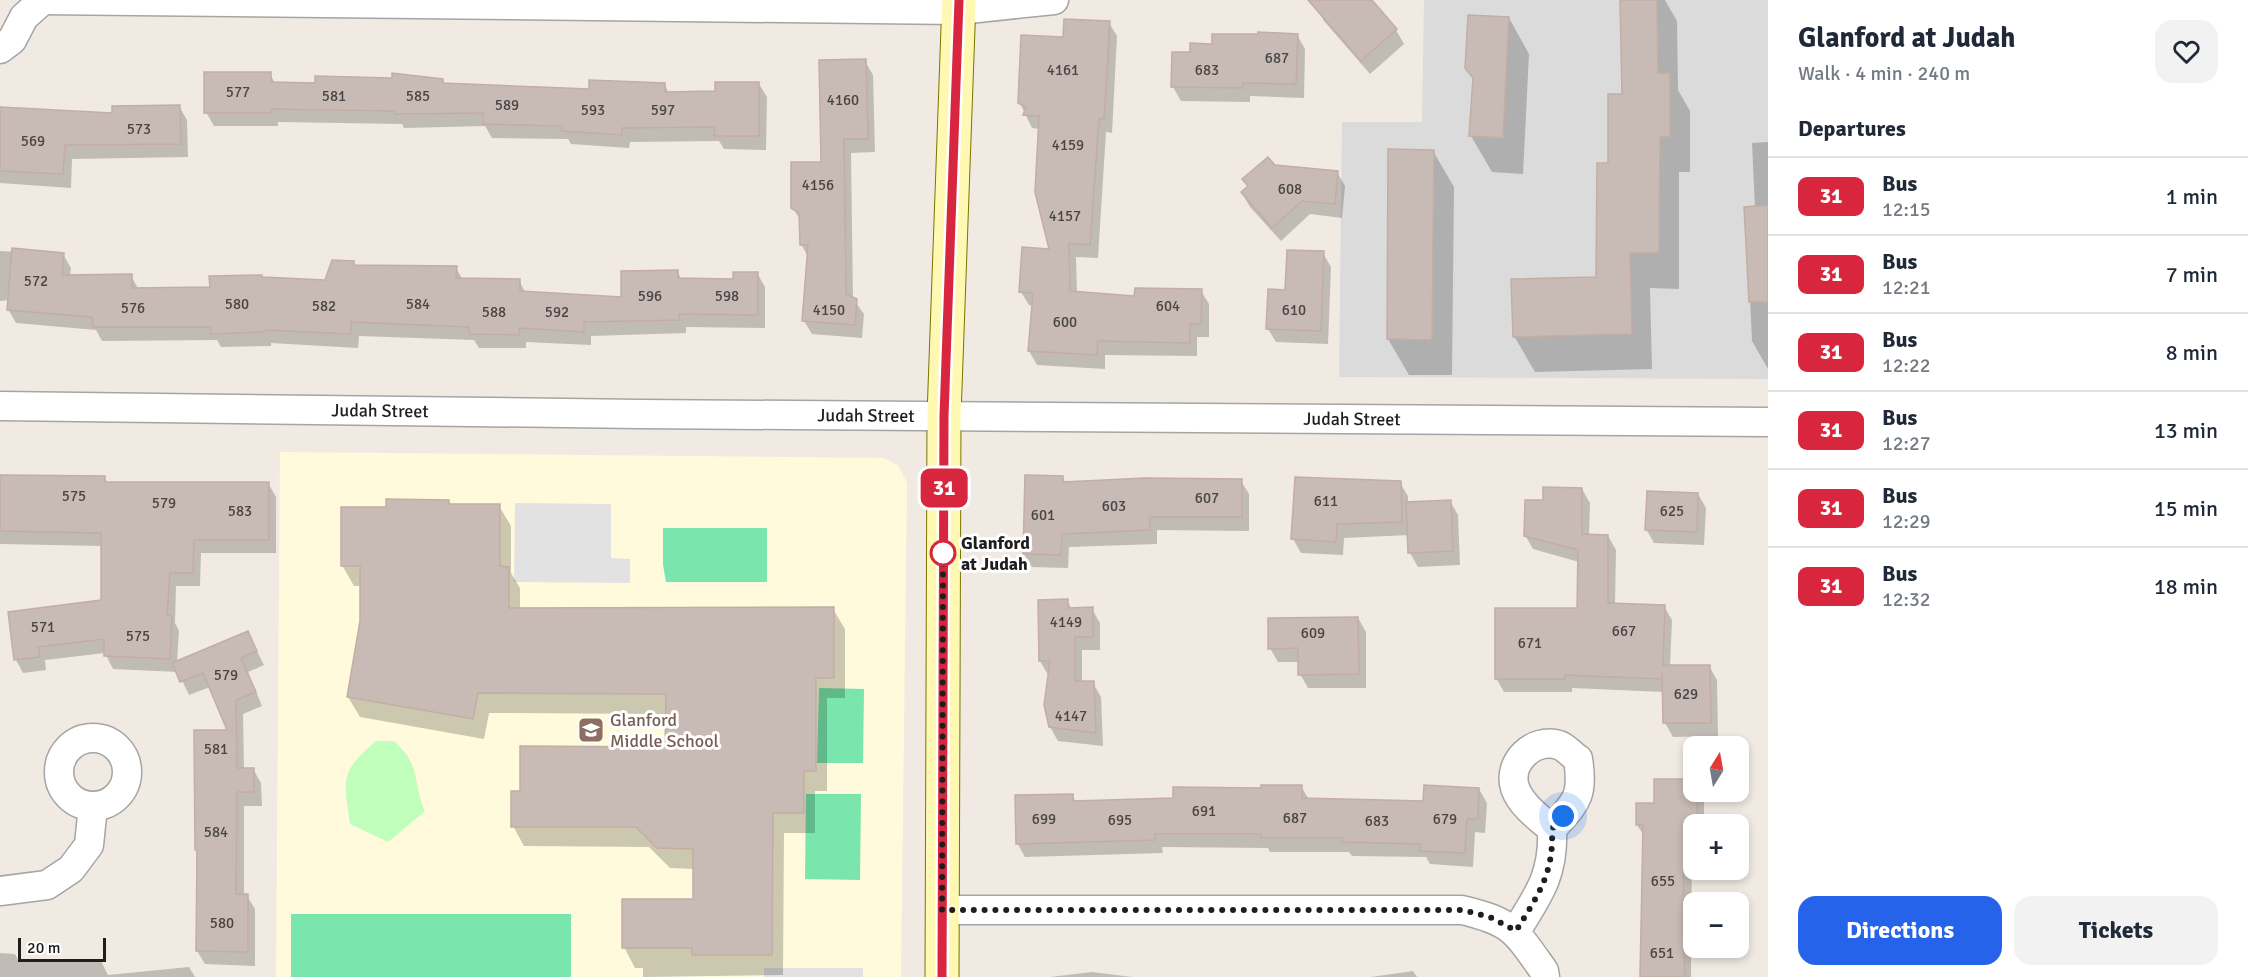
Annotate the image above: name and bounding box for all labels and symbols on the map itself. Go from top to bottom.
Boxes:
house number: 687 [1265,49,1289,67]
house number: 4161 [1047,61,1079,79]
house number: 683 [1195,61,1219,79]
house number: 577 [226,83,250,101]
house number: 581 [322,87,346,105]
house number: 585 [406,87,430,105]
house number: 4160 [827,91,859,109]
house number: 589 [495,96,519,114]
house number: 593 [581,101,605,119]
house number: 597 [651,101,675,119]
house number: 573 [127,120,151,138]
house number: 569 [21,132,45,150]
house number: 4159 [1052,136,1084,154]
house number: 4156 [802,176,834,194]
house number: 608 [1278,180,1302,198]
house number: 4157 [1049,207,1081,225]
house number: 572 [24,272,48,290]
house number: 596 [638,287,662,305]
house number: 598 [715,287,739,305]
house number: 580 [225,295,249,313]
house number: 584 [406,295,430,313]
house number: 582 [312,297,336,315]
house number: 604 [1156,297,1180,315]
house number: 576 [121,299,145,317]
house number: 4150 [813,301,845,319]
house number: 610 [1282,301,1306,319]
house number: 588 [482,303,506,321]
house number: 592 [545,303,569,321]
house number: 600 [1053,313,1077,331]
street label: Judah Street [331,399,429,422]
street label: Judah Street [817,404,915,427]
street label: Judah Street [1303,408,1401,430]
line badge: 31 [917,468,971,508]
house number: 575 [62,487,86,505]
house number: 607 [1195,489,1219,507]
house number: 611 [1314,492,1338,510]
house number: 579 [152,494,176,512]
house number: 603 [1102,497,1126,515]
house number: 583 [228,502,252,520]
house number: 625 [1660,502,1684,520]
house number: 601 [1031,506,1055,524]
place label: Glanford at Judah [961,532,1030,575]
marker: Glanford at Judah [930,540,956,566]
house number: 4149 [1050,613,1082,631]
house number: 571 [31,618,55,636]
house number: 667 [1612,622,1636,640]
house number: 609 [1301,624,1325,642]
house number: 575 [126,627,150,645]
house number: 671 [1518,634,1542,652]
house number: 579 [214,666,238,684]
house number: 629 [1674,685,1698,703]
house number: 4147 [1055,707,1087,725]
place label: Glanford Middle School [610,709,719,752]
school or university icon: Glanford Middle School [576,715,606,745]
north arrow [1683,736,1749,802]
house number: 581 [204,740,228,758]
your location [1548,801,1578,831]
house number: 691 [1192,802,1216,820]
house number: 687 [1283,809,1307,827]
house number: 699 [1032,810,1056,828]
house number: 679 [1433,810,1457,828]
house number: 695 [1108,811,1132,829]
house number: 683 [1365,812,1389,830]
house number: 584 [204,823,228,841]
house number: 655 [1651,872,1675,890]
house number: 580 [210,914,234,932]
scale bar [18,935,106,962]
house number: 651 [1650,944,1674,962]

